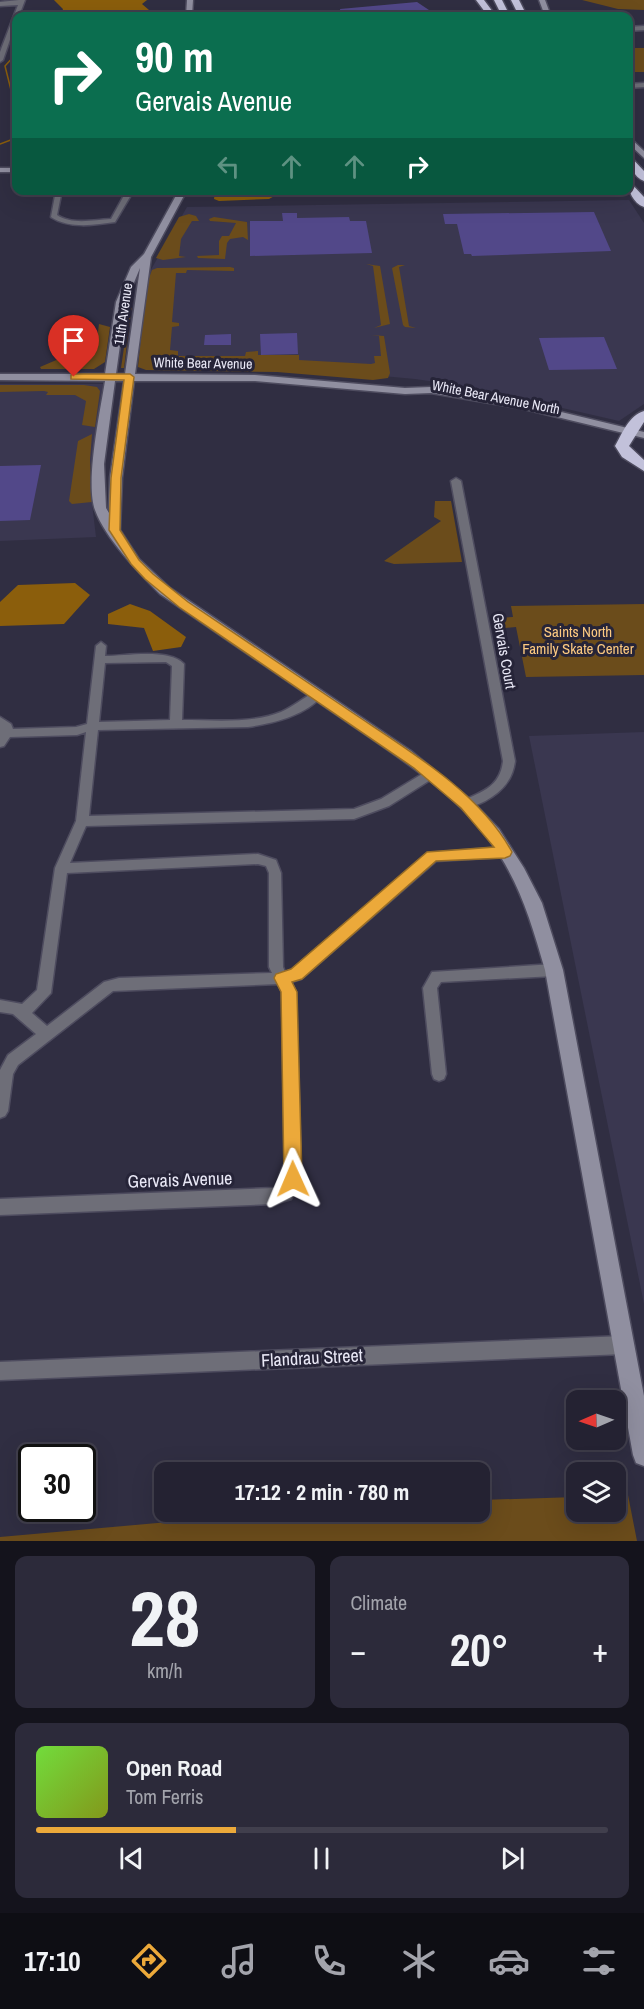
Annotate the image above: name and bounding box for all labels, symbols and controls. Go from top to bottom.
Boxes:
text: 90 m [135,29,214,85]
icon: right [36,36,114,114]
text: Gervais Avenue [135,83,292,119]
icon: left [212,150,245,183]
icon: ahead [275,150,308,183]
icon: ahead [338,150,371,183]
icon: right [401,150,434,183]
street label: 11th Avenue [110,282,136,346]
pin [48,315,99,377]
icon: arrive [57,324,90,357]
street label: White Bear Avenue [153,353,253,373]
street label: White Bear Avenue North [430,376,562,418]
street label: Gervais Court [488,611,522,691]
park label: Saints North Family Skate Center [522,621,634,659]
position arrow [261,1147,325,1211]
street label: Gervais Avenue [127,1165,233,1194]
street label: Flandrau Street [261,1342,363,1373]
north arrow [566,1390,626,1450]
map controls [566,1390,626,1522]
speed limit sign: 30 [18,1444,96,1522]
button: layers [566,1462,626,1522]
text: 17:12 · 2 min · 780 m [235,1477,409,1507]
text: 28 [129,1565,200,1670]
text: Climate [351,1589,407,1616]
text: 20° [450,1619,509,1680]
text: − [351,1628,366,1672]
text: + [592,1628,608,1672]
text: km/h [147,1657,183,1684]
text: Open Road [126,1753,222,1783]
text: Tom Ferris [126,1783,204,1810]
icon: previous [115,1842,148,1875]
icon: pause [305,1842,338,1875]
icon: next [496,1842,529,1875]
icon: directions [128,1940,170,1982]
icon: music [218,1940,260,1982]
icon: phone [308,1940,350,1982]
icon: climate [398,1940,440,1982]
icon: car [488,1940,530,1982]
icon: filters [578,1940,620,1982]
text: 17:10 [24,1943,81,1979]

